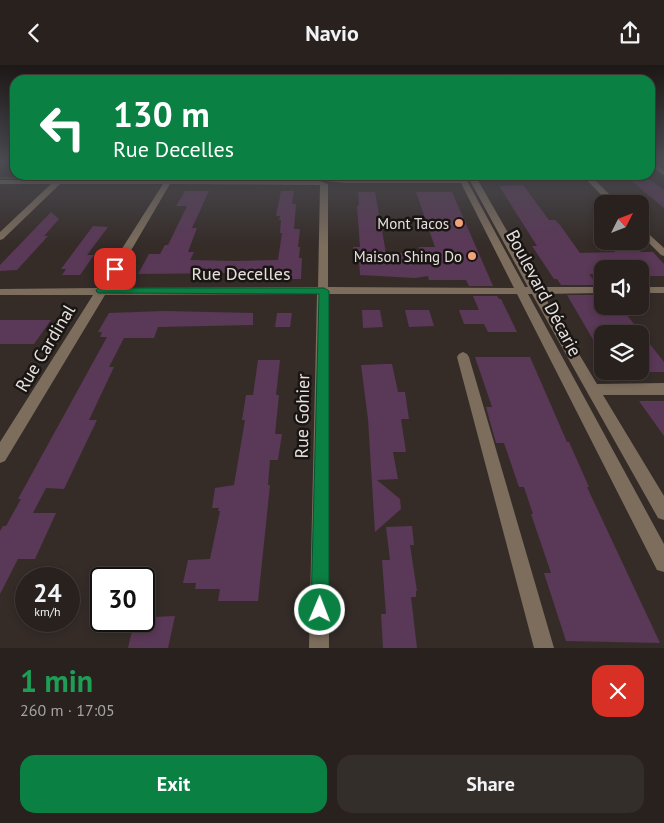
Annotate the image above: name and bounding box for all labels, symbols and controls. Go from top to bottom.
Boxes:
icon: back [20,19,48,47]
text: Navio [305,19,359,47]
icon: share [616,19,644,47]
text: 130 m [113,91,210,137]
icon: left [30,95,95,160]
text: Rue Decelles [113,135,234,163]
north arrow [594,195,649,250]
map controls [594,195,649,380]
place label: Mont Tacos [377,214,449,233]
marker: Mont Tacos [453,217,465,229]
street label: Boulevard Décarie [501,226,587,360]
place label: Maison Shing Do [354,247,462,266]
pin [94,248,136,290]
marker: Maison Shing Do [466,250,478,262]
icon: arrive [101,255,129,283]
button: sound [594,260,649,315]
street label: Rue Decelles [192,262,290,285]
street label: Rue Cardinal [10,300,80,396]
button: layers [594,325,649,380]
street label: Rue Gohier [290,373,314,459]
speed limit sign: 30 [90,567,155,632]
text: 24 [33,577,62,609]
position arrow [293,583,345,635]
text: km/h [34,604,61,619]
text: 1 min [20,661,93,700]
button: close [592,665,644,717]
text: 260 m · 17:05 [20,700,115,720]
button: Exit [20,755,327,813]
button: Share [337,755,644,813]

